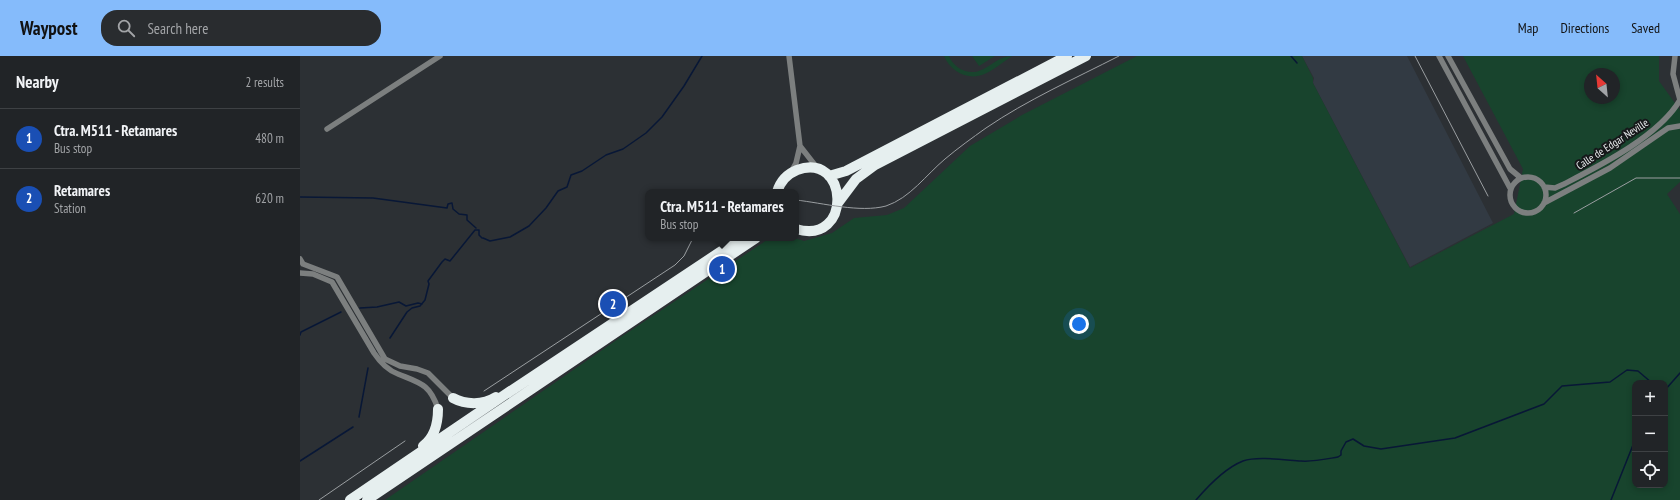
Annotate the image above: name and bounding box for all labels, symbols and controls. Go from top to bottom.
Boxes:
search box [101,10,381,46]
text: Waypost [20,16,77,40]
icon: search [115,17,137,39]
text: Search here [147,19,208,38]
text: Map [1518,19,1538,37]
text: Directions [1560,19,1609,37]
text: Saved [1631,19,1660,37]
north arrow [1584,68,1620,104]
text: Nearby [16,71,59,93]
text: 2 results [245,74,284,91]
street label: Calle de Edgar Neville [1573,115,1651,173]
text: Ctra. M511 - Retamares [54,121,177,140]
text: 1 [26,130,32,147]
text: 480 m [255,130,284,147]
text: Bus stop [54,140,92,157]
text: Retamares [54,181,110,200]
popup [645,189,799,241]
text: 2 [26,190,32,207]
text: 620 m [255,190,284,207]
text: Ctra. M511 - Retamares [660,197,784,216]
text: Station [54,200,86,217]
text: Bus stop [660,216,698,233]
pin: 1 [709,254,735,284]
pin: 2 [600,289,626,319]
your location [1069,314,1089,334]
map controls [1632,380,1668,488]
button: + [1632,380,1668,416]
button: − [1632,416,1668,452]
button: locate [1632,452,1668,488]

